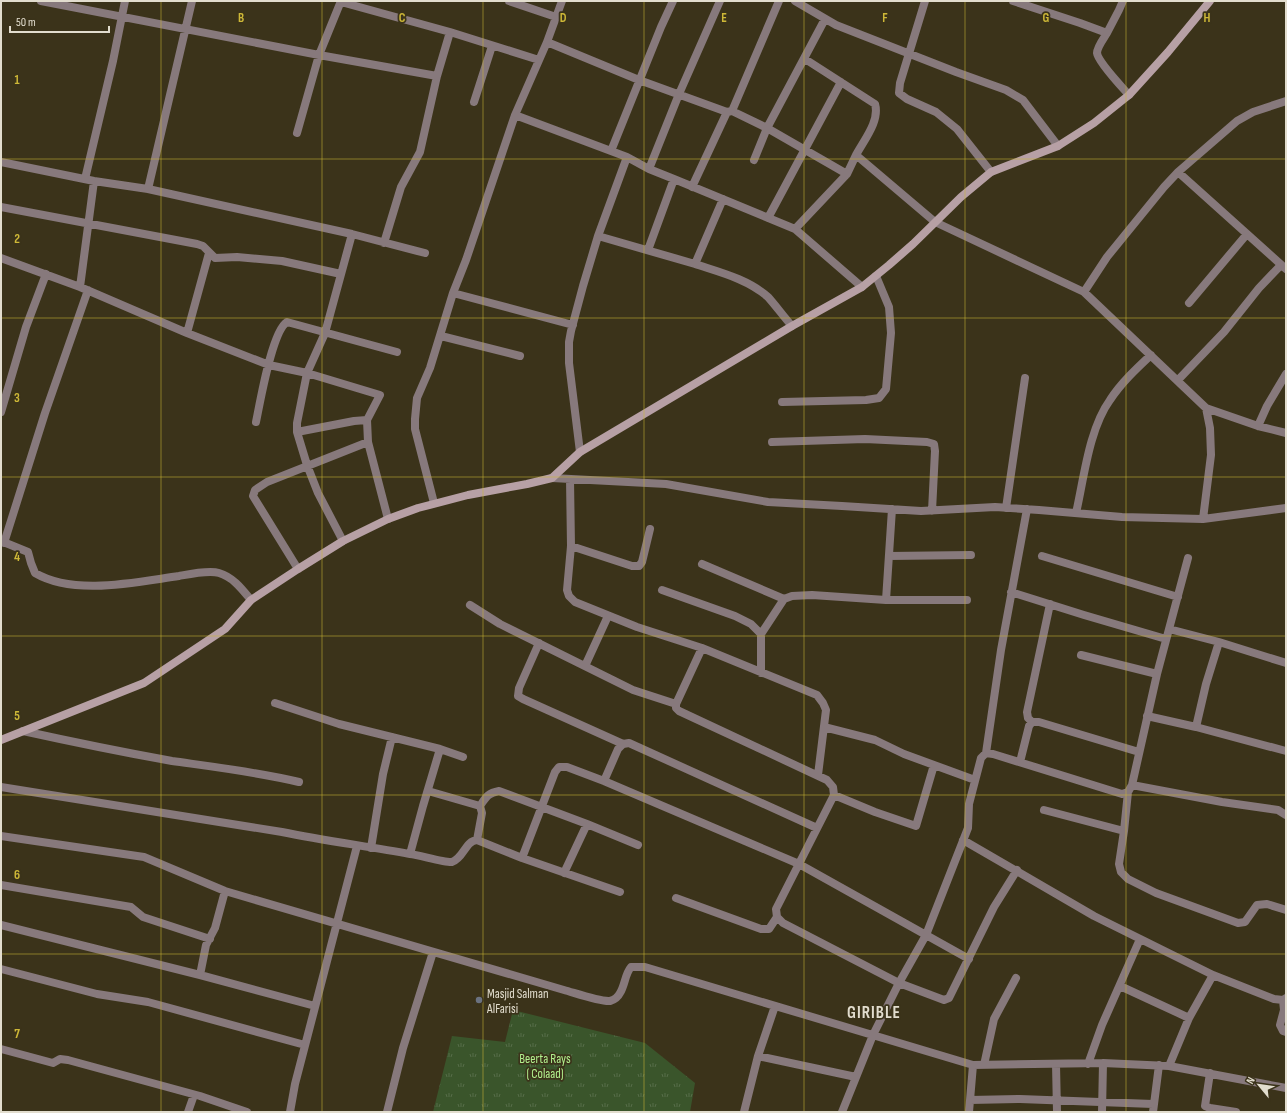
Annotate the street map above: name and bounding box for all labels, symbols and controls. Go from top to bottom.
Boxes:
scale bar [10,8,109,34]
text: B [238,10,244,26]
text: C [399,10,406,26]
text: D [560,10,567,26]
text: E [721,10,727,26]
text: F [882,10,888,26]
text: G [1043,10,1050,26]
text: H [1204,10,1211,26]
text: 50 m [16,15,36,30]
text: 1 [14,72,20,88]
text: 2 [14,231,20,247]
text: 3 [14,390,20,406]
text: 4 [14,549,20,565]
text: 5 [14,708,20,724]
text: 6 [14,867,20,883]
place label: Masjid Salman AlFarisi [486,986,549,1017]
marker: Masjid Salman AlFarisi [474,995,484,1005]
district label: GIRIBLE [847,1003,901,1023]
text: 7 [14,1026,20,1042]
park label: Beerta Rays ( Colaad) [519,1051,571,1082]
north arrow [1239,1065,1279,1105]
text: N [1244,1075,1258,1086]

